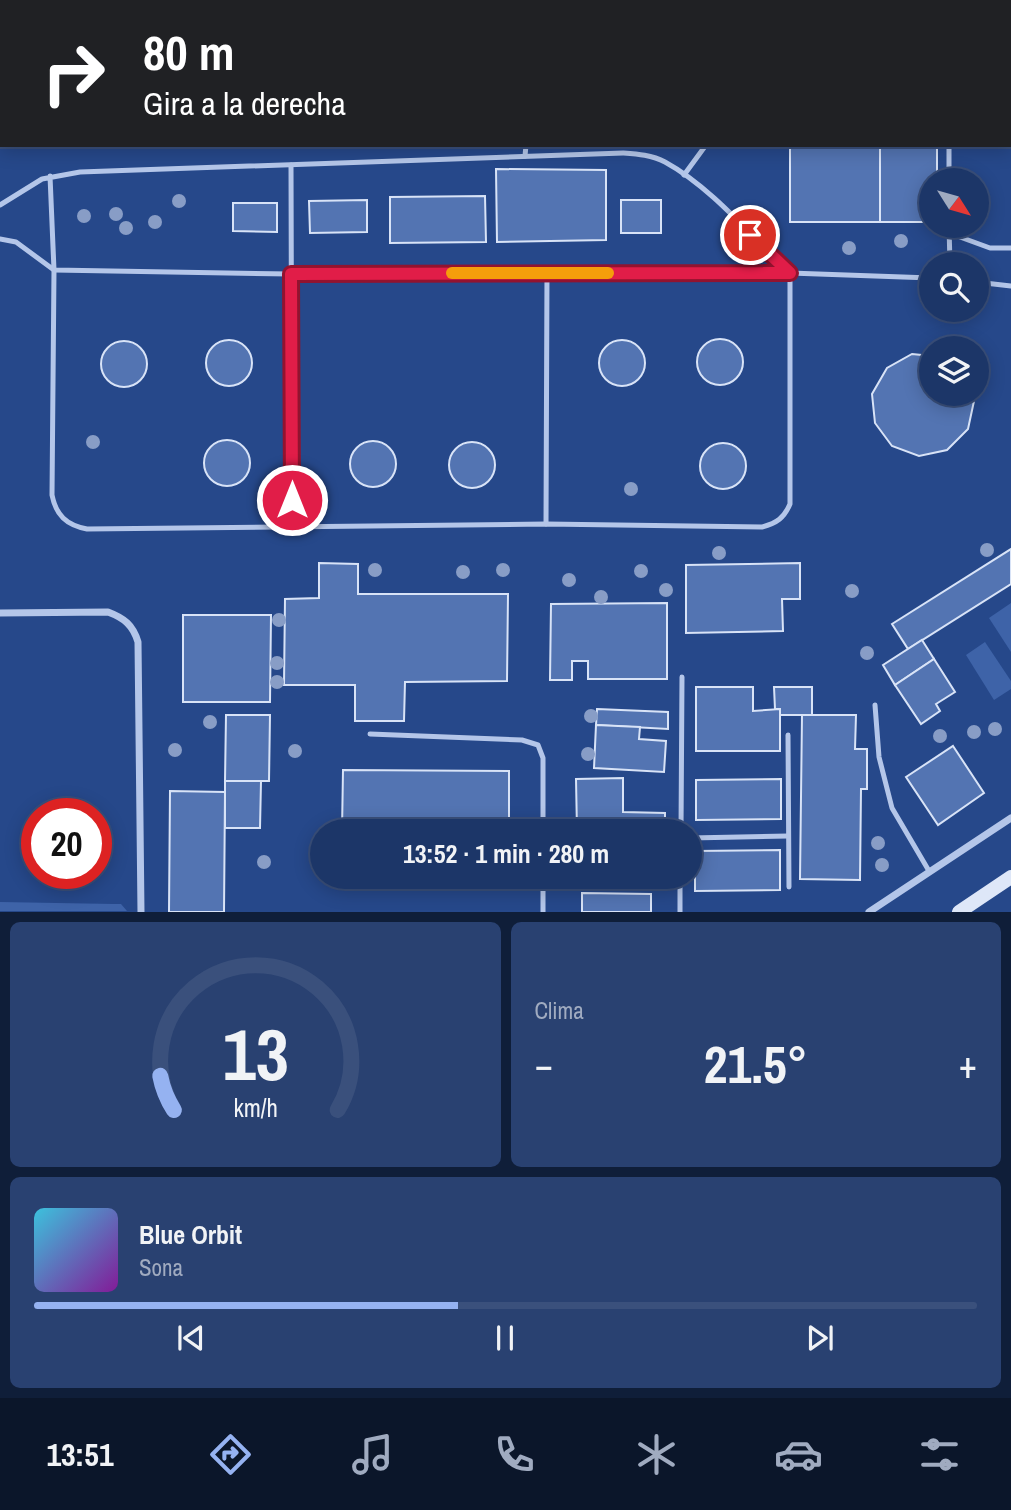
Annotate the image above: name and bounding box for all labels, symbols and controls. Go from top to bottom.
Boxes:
text: 80 m [143,19,235,85]
icon: right [28,28,119,119]
text: Gira a la derecha [143,82,346,125]
north arrow [919,168,989,238]
map controls [919,168,989,406]
pin [720,205,780,265]
icon: arrive [731,216,769,254]
button: search [919,252,989,322]
button: layers [919,336,989,406]
position arrow [255,463,329,537]
speed limit sign: 20 [21,798,112,889]
text: 13:52 · 1 min · 280 m [403,836,609,871]
text: Clima [535,995,584,1026]
text: 13 [222,1006,288,1104]
text: 21.5° [704,1029,808,1099]
text: − [535,1039,553,1090]
text: + [959,1039,977,1090]
text: km/h [233,1091,277,1125]
text: Blue Orbit [139,1217,242,1252]
text: Sona [139,1252,183,1283]
icon: previous [172,1319,210,1357]
icon: pause [486,1319,524,1357]
icon: next [801,1319,839,1357]
icon: directions [206,1430,255,1479]
icon: music [348,1430,397,1479]
icon: phone [490,1430,539,1479]
icon: climate [632,1430,681,1479]
icon: car [774,1430,823,1479]
icon: filters [915,1430,964,1479]
text: 13:51 [46,1433,114,1476]

